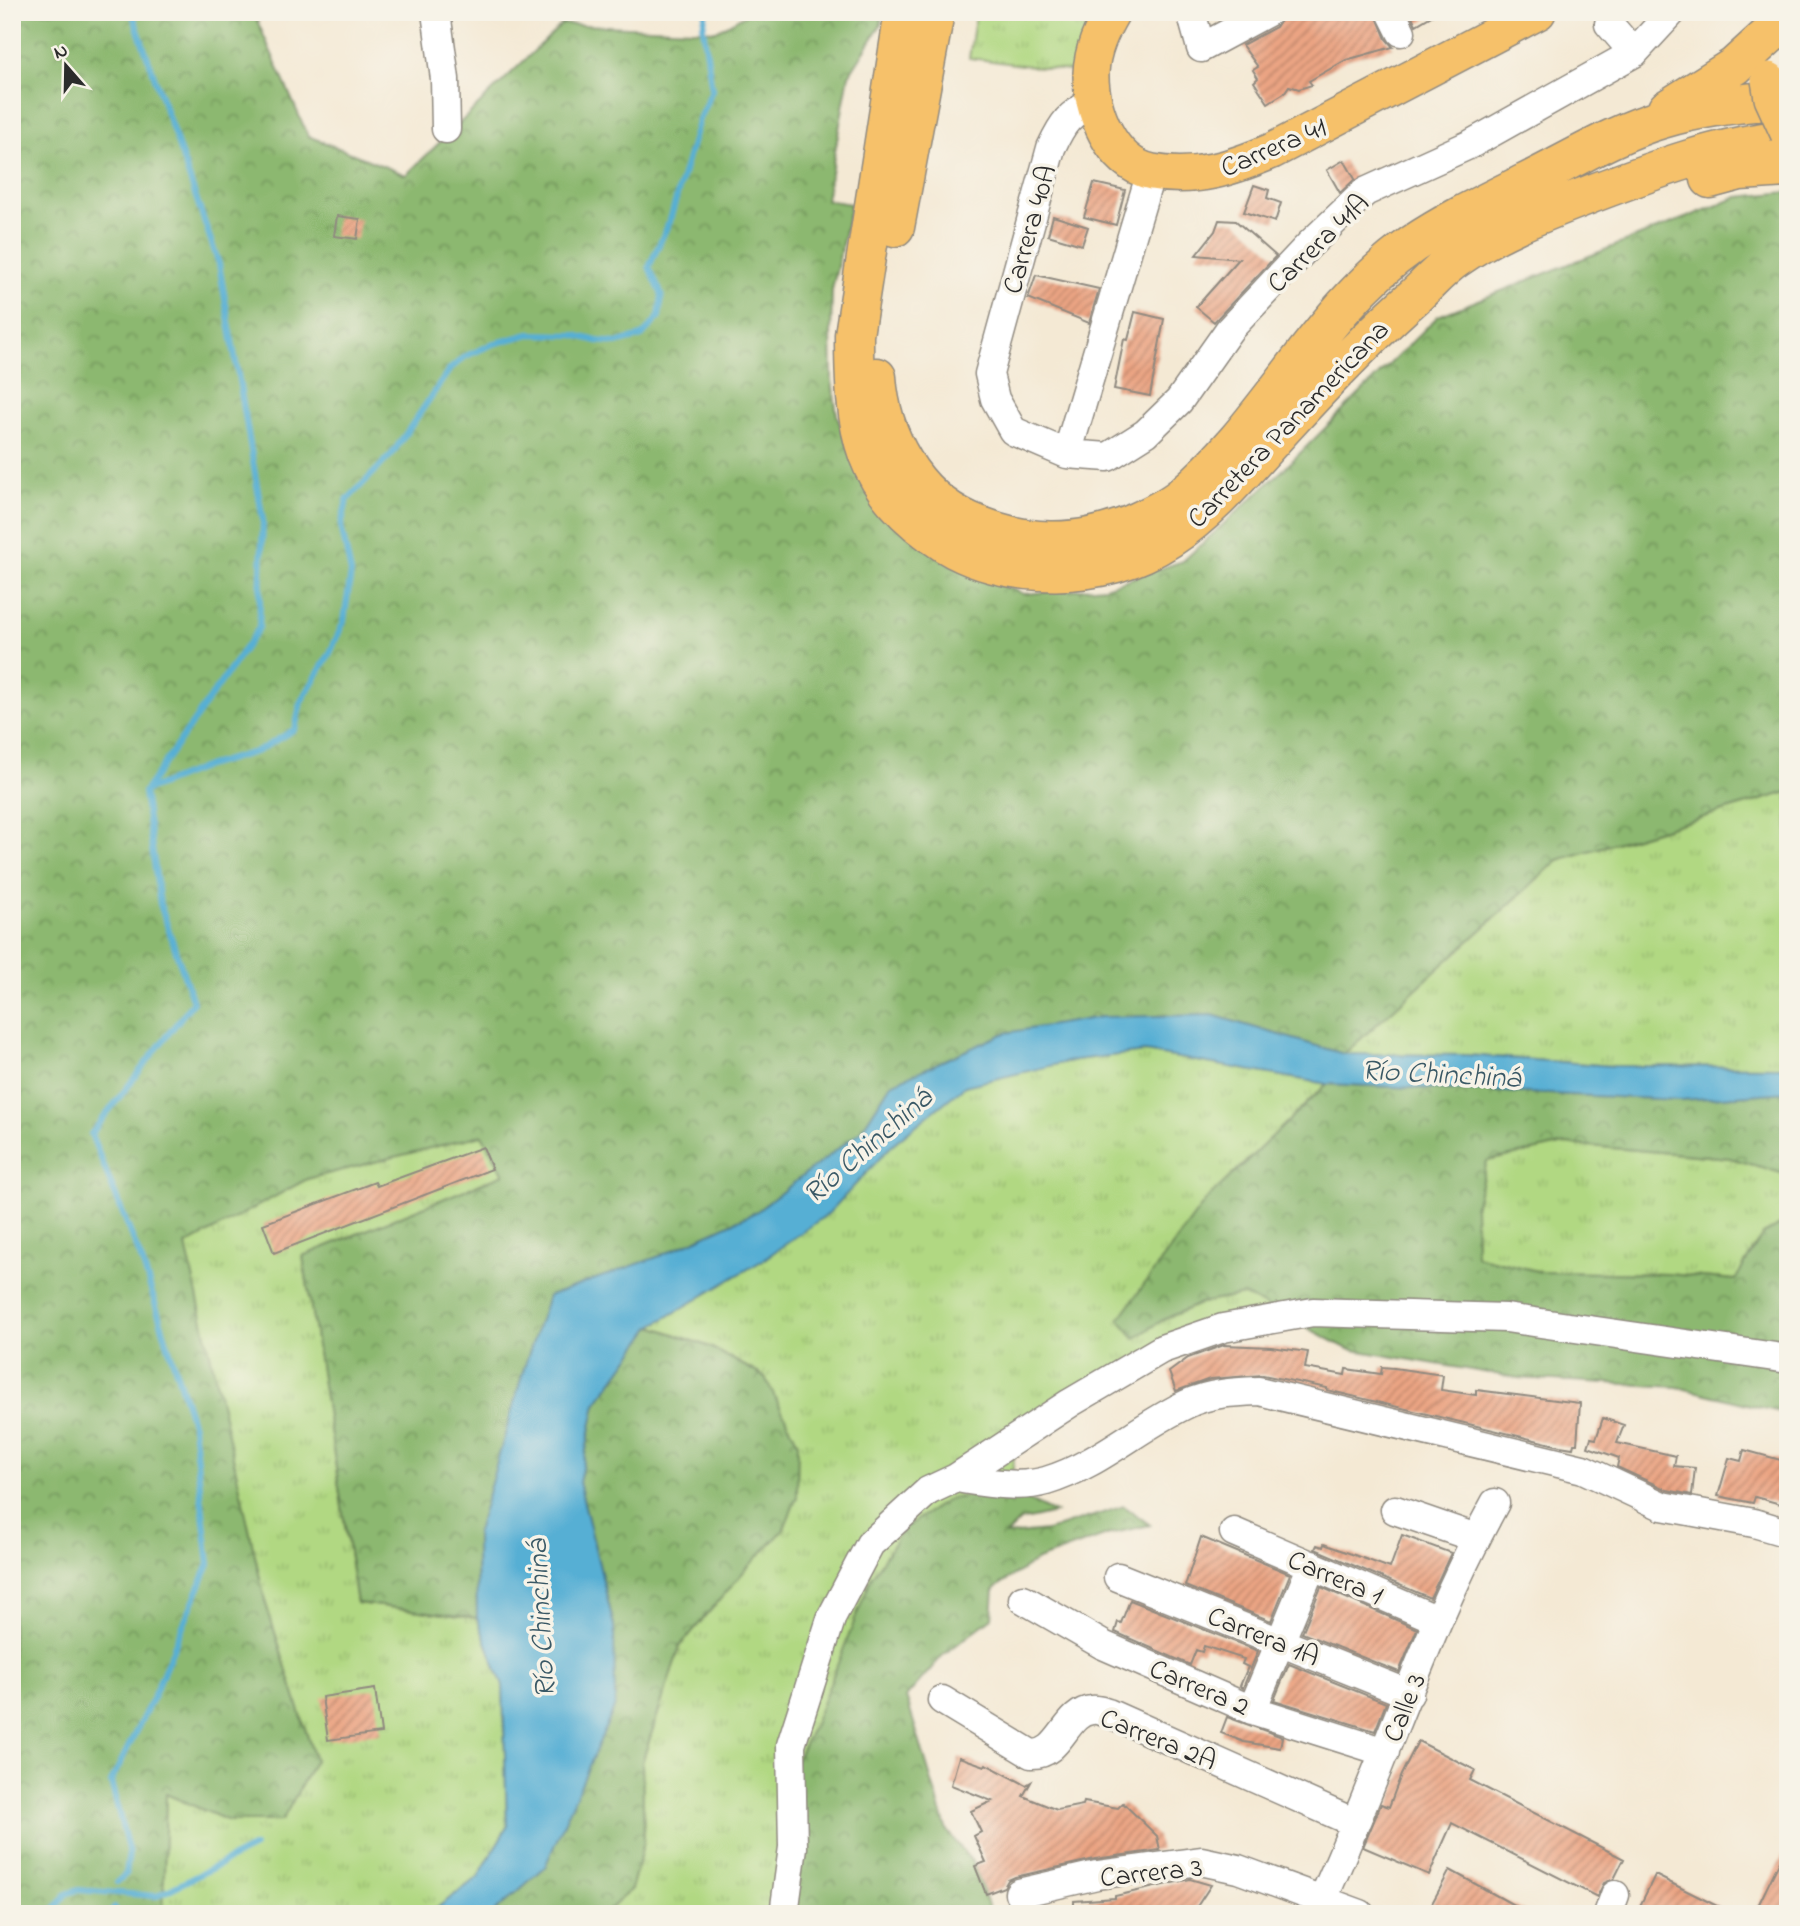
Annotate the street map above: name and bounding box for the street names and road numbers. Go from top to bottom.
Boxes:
street label: Carrera 41 [1215,109,1334,190]
street label: Carrera 40A [993,161,1069,299]
street label: Carrera 41A [1259,185,1380,304]
street label: Carretera Panamericana [1179,312,1400,539]
street label: Carrera 1 [1281,1541,1389,1618]
street label: Carrera 1A [1201,1597,1325,1679]
street label: Carrera 2 [1142,1650,1255,1729]
street label: Calle 3 [1374,1668,1439,1749]
street label: Carrera 2A [1093,1699,1222,1783]
street label: Carrera 3 [1098,1849,1205,1900]

